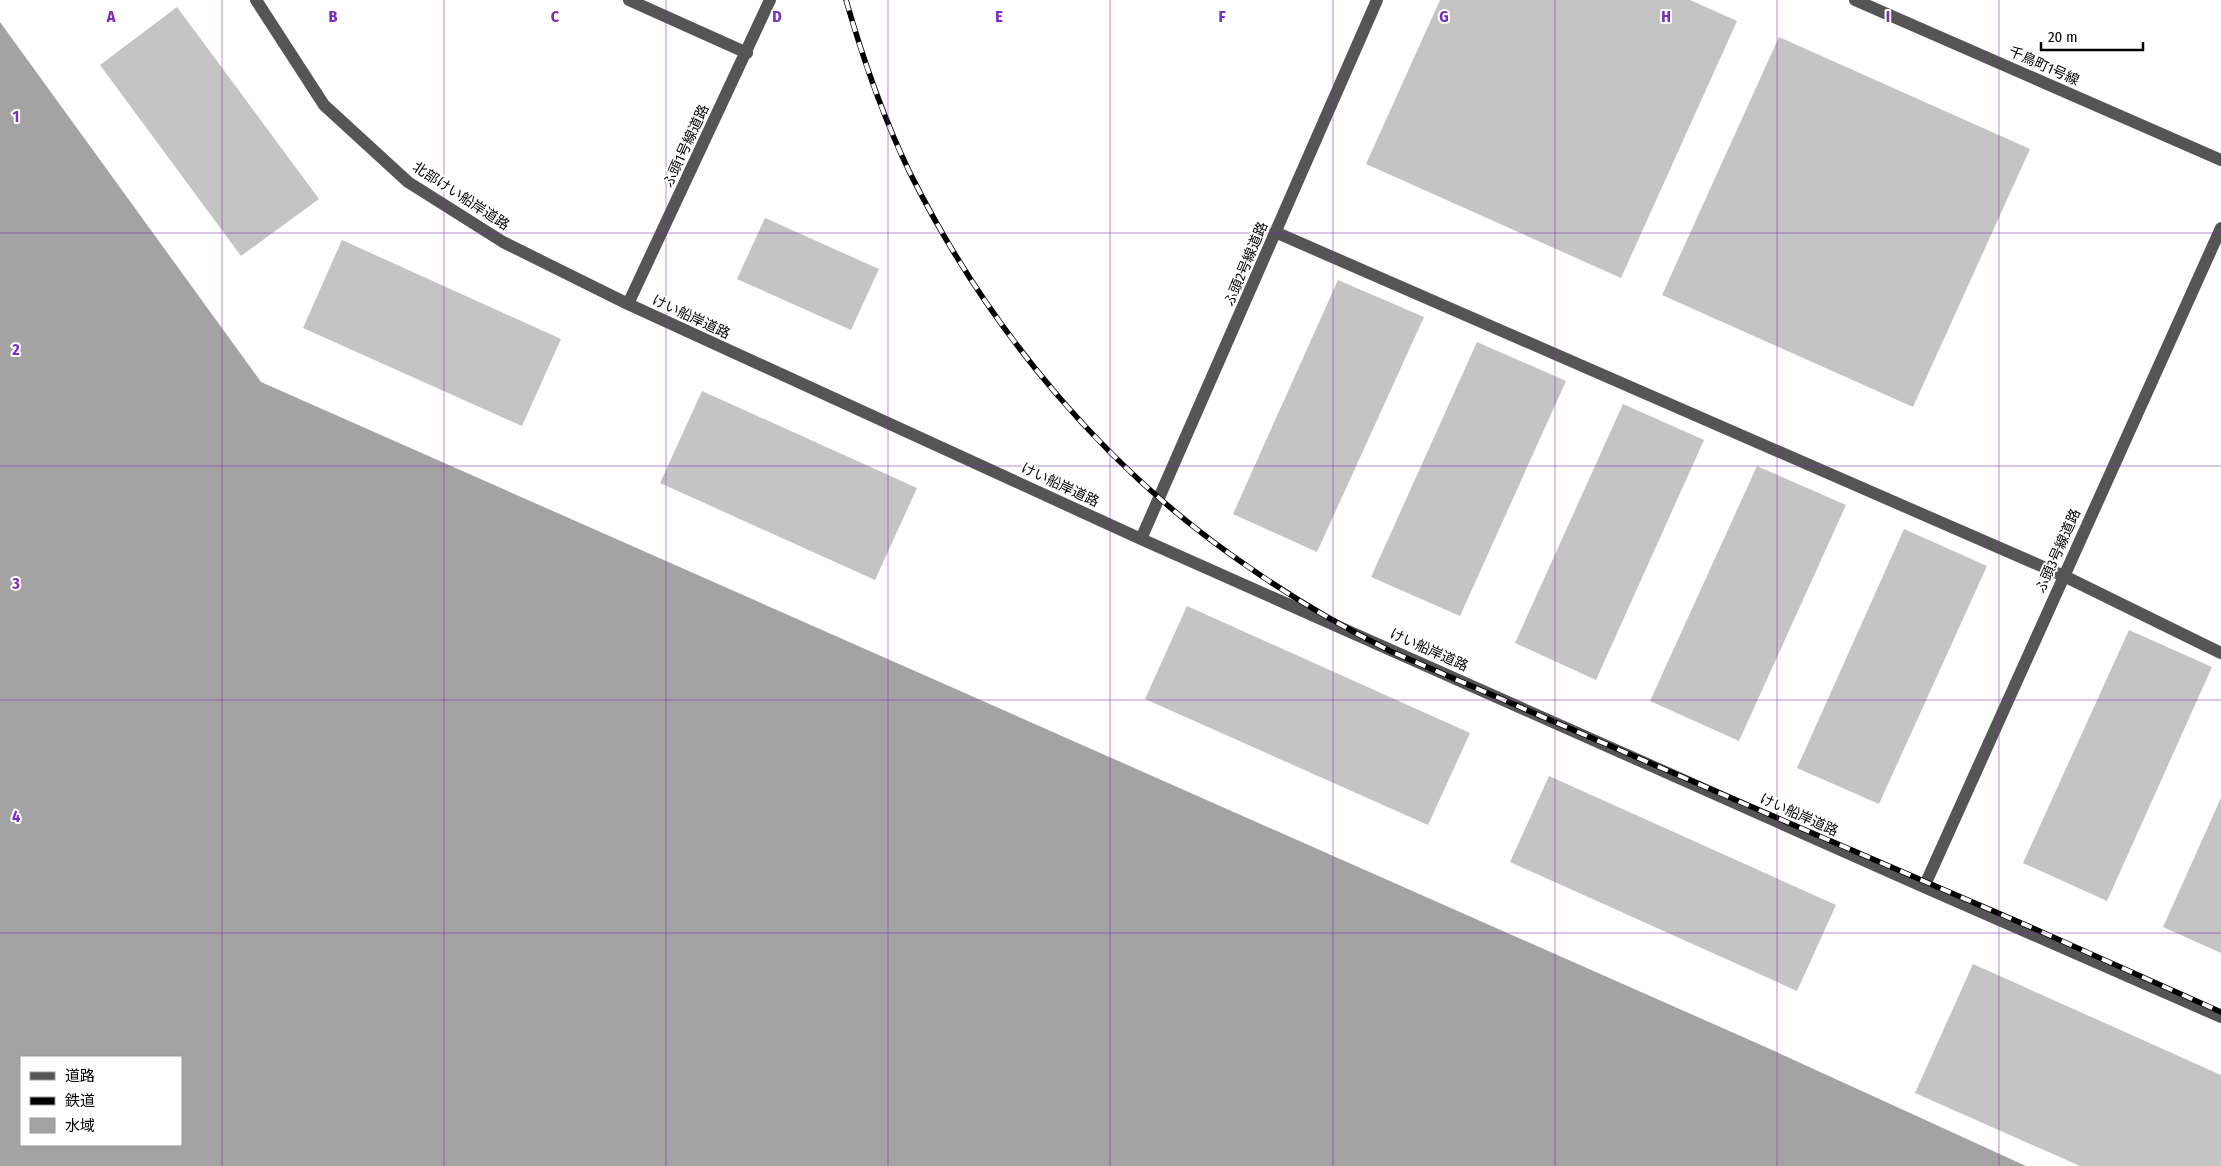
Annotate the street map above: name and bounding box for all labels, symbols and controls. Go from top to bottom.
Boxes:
text: A [106,7,116,26]
text: B [329,7,338,26]
text: C [551,7,560,26]
text: D [772,7,782,26]
text: E [995,7,1003,26]
text: F [1218,7,1226,26]
text: G [1439,7,1449,26]
text: H [1661,7,1671,26]
text: I [1886,7,1890,26]
scale bar [2041,20,2144,52]
text: 20 m [2048,28,2078,46]
street label: 千鳥町1号線 [2006,43,2082,89]
street label: ふ頭1号線道路 [659,102,713,190]
text: 1 [13,107,19,126]
street label: 北部けい船岸道路 [409,158,513,234]
street label: ふ頭2号線道路 [1221,219,1271,309]
street label: けい船岸道路 [649,292,733,342]
text: 2 [11,340,20,359]
street label: けい船岸道路 [1018,460,1102,510]
street label: ふ頭3号線道路 [2032,506,2084,596]
text: 3 [11,574,20,593]
street label: けい船岸道路 [1387,625,1471,675]
street label: けい船岸道路 [1757,790,1841,840]
text: 4 [12,807,20,826]
legend [20,1056,182,1146]
text: 道路 [65,1067,95,1085]
text: 鉄道 [65,1092,95,1110]
text: 水域 [65,1117,95,1135]

